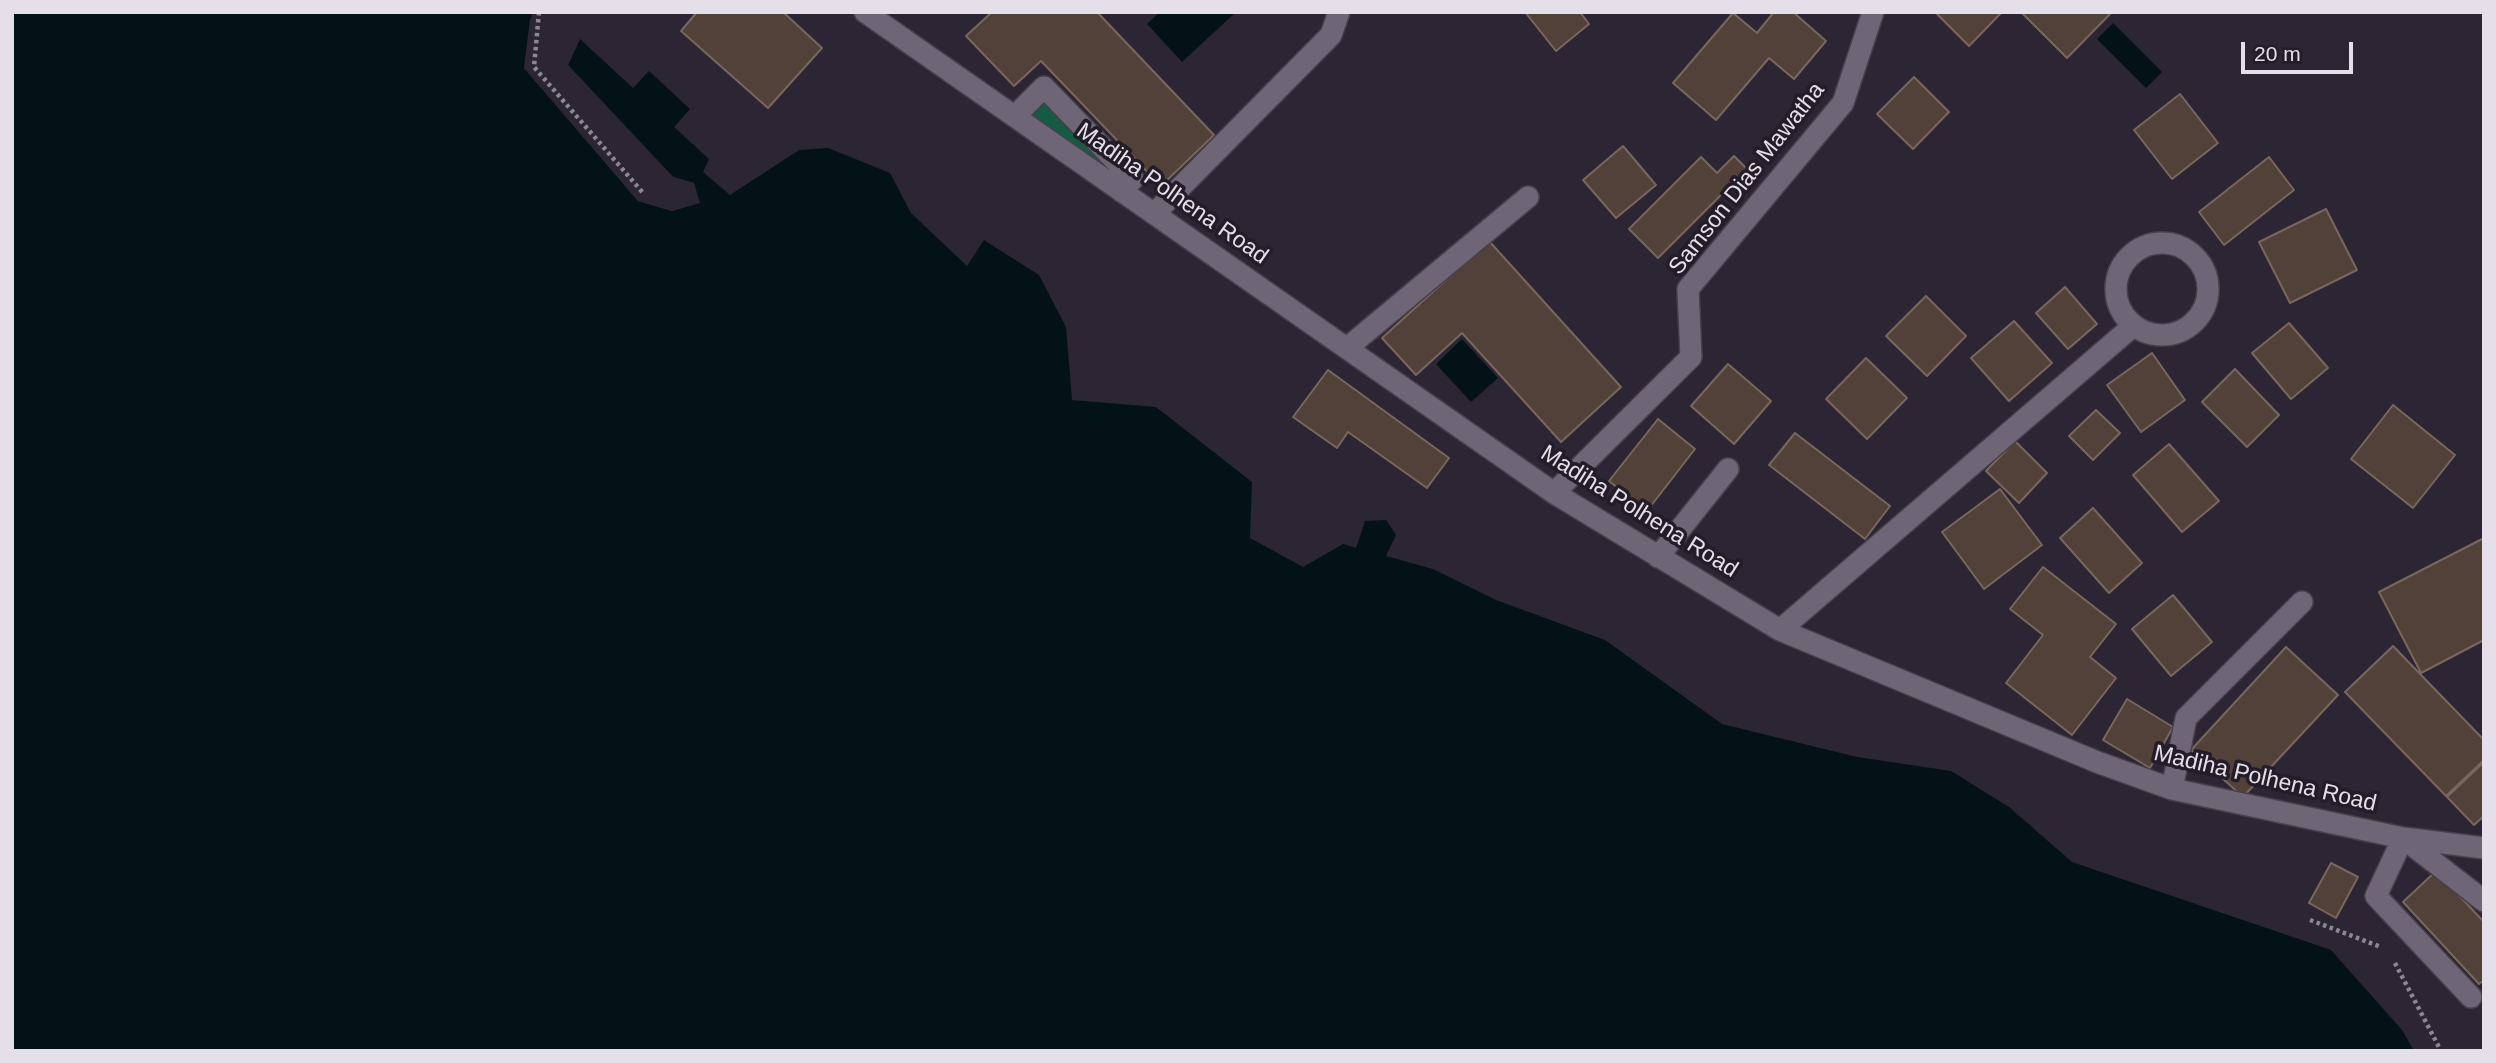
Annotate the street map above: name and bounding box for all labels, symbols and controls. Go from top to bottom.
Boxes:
scale bar [2244,28,2356,72]
text: 20 m [2254,42,2301,65]
street label: Samson Dias Mawatha [1663,77,1831,281]
street label: Madiha Polhena Road [1071,117,1273,271]
street label: Madiha Polhena Road [1535,440,1743,584]
street label: Madiha Polhena Road [2151,740,2379,818]

